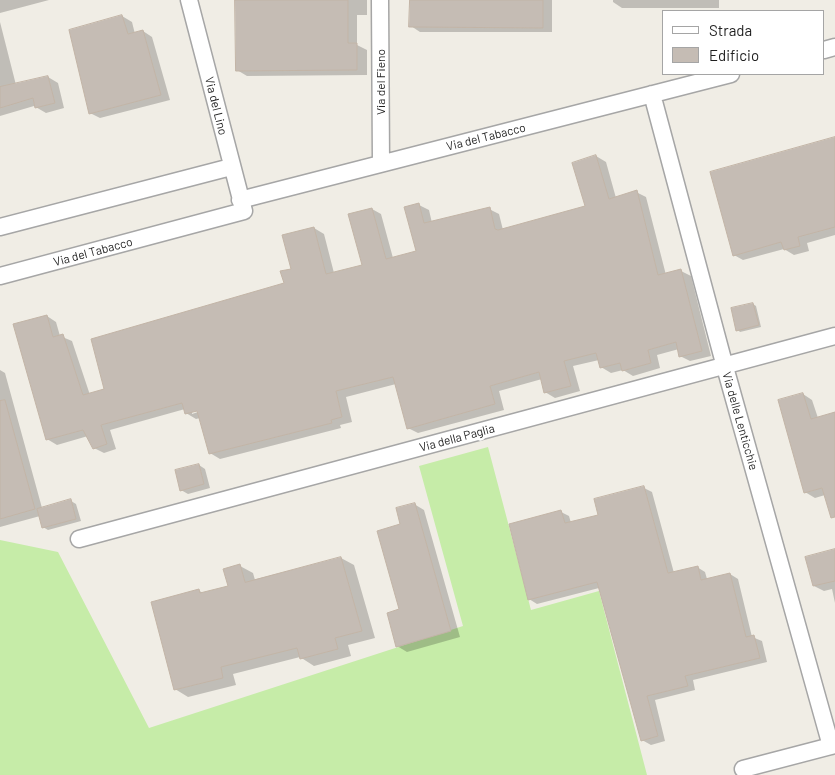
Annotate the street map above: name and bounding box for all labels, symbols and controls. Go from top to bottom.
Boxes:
legend [662,10,825,75]
text: Strada [709,21,752,39]
text: Edificio [709,46,759,64]
street label: Via del Fieno [374,49,388,115]
street label: Via del Lino [202,75,230,137]
street label: Via del Tabacco [445,120,527,154]
street label: Via del Tabacco [52,235,134,269]
street label: Via delle Lenticchie [719,370,761,472]
street label: Via della Paglia [418,421,496,455]

